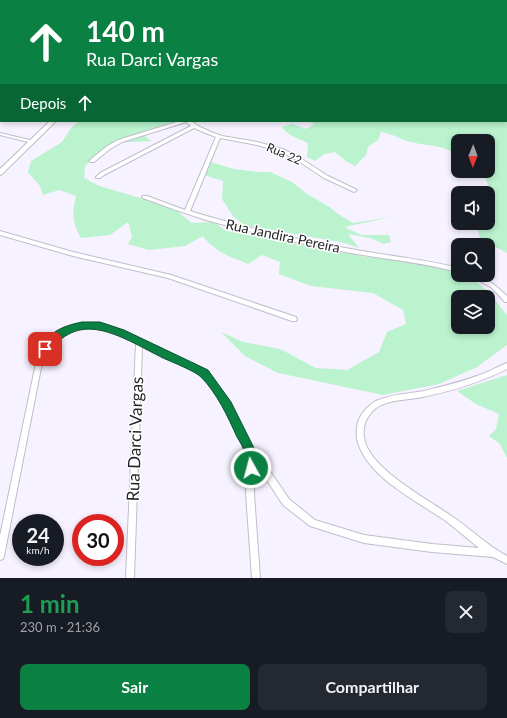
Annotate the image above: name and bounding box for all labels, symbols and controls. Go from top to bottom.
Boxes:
text: 140 m [86,14,165,48]
icon: ahead [20,16,72,68]
text: Rua Darci Vargas [86,48,218,70]
icon: ahead [74,92,96,114]
text: Depois [20,94,66,112]
north arrow [451,134,495,178]
map controls [451,134,495,334]
street label: Rua 22 [264,139,304,168]
button: sound [451,186,495,230]
street label: Rua Jandira Pereira [224,215,342,256]
button: search [451,238,495,282]
button: layers [451,290,495,334]
pin [28,332,62,366]
icon: arrive [34,338,56,360]
street label: Rua Darci Vargas [122,376,147,502]
position arrow [230,447,272,489]
speed limit sign: 30 [72,514,124,566]
text: 24 [26,523,50,547]
text: km/h [26,544,50,556]
text: 1 min [20,589,80,618]
button: close [445,591,487,633]
text: 230 m · 21:36 [20,619,100,635]
button: Sair [20,664,250,710]
button: Compartilhar [258,664,487,710]

